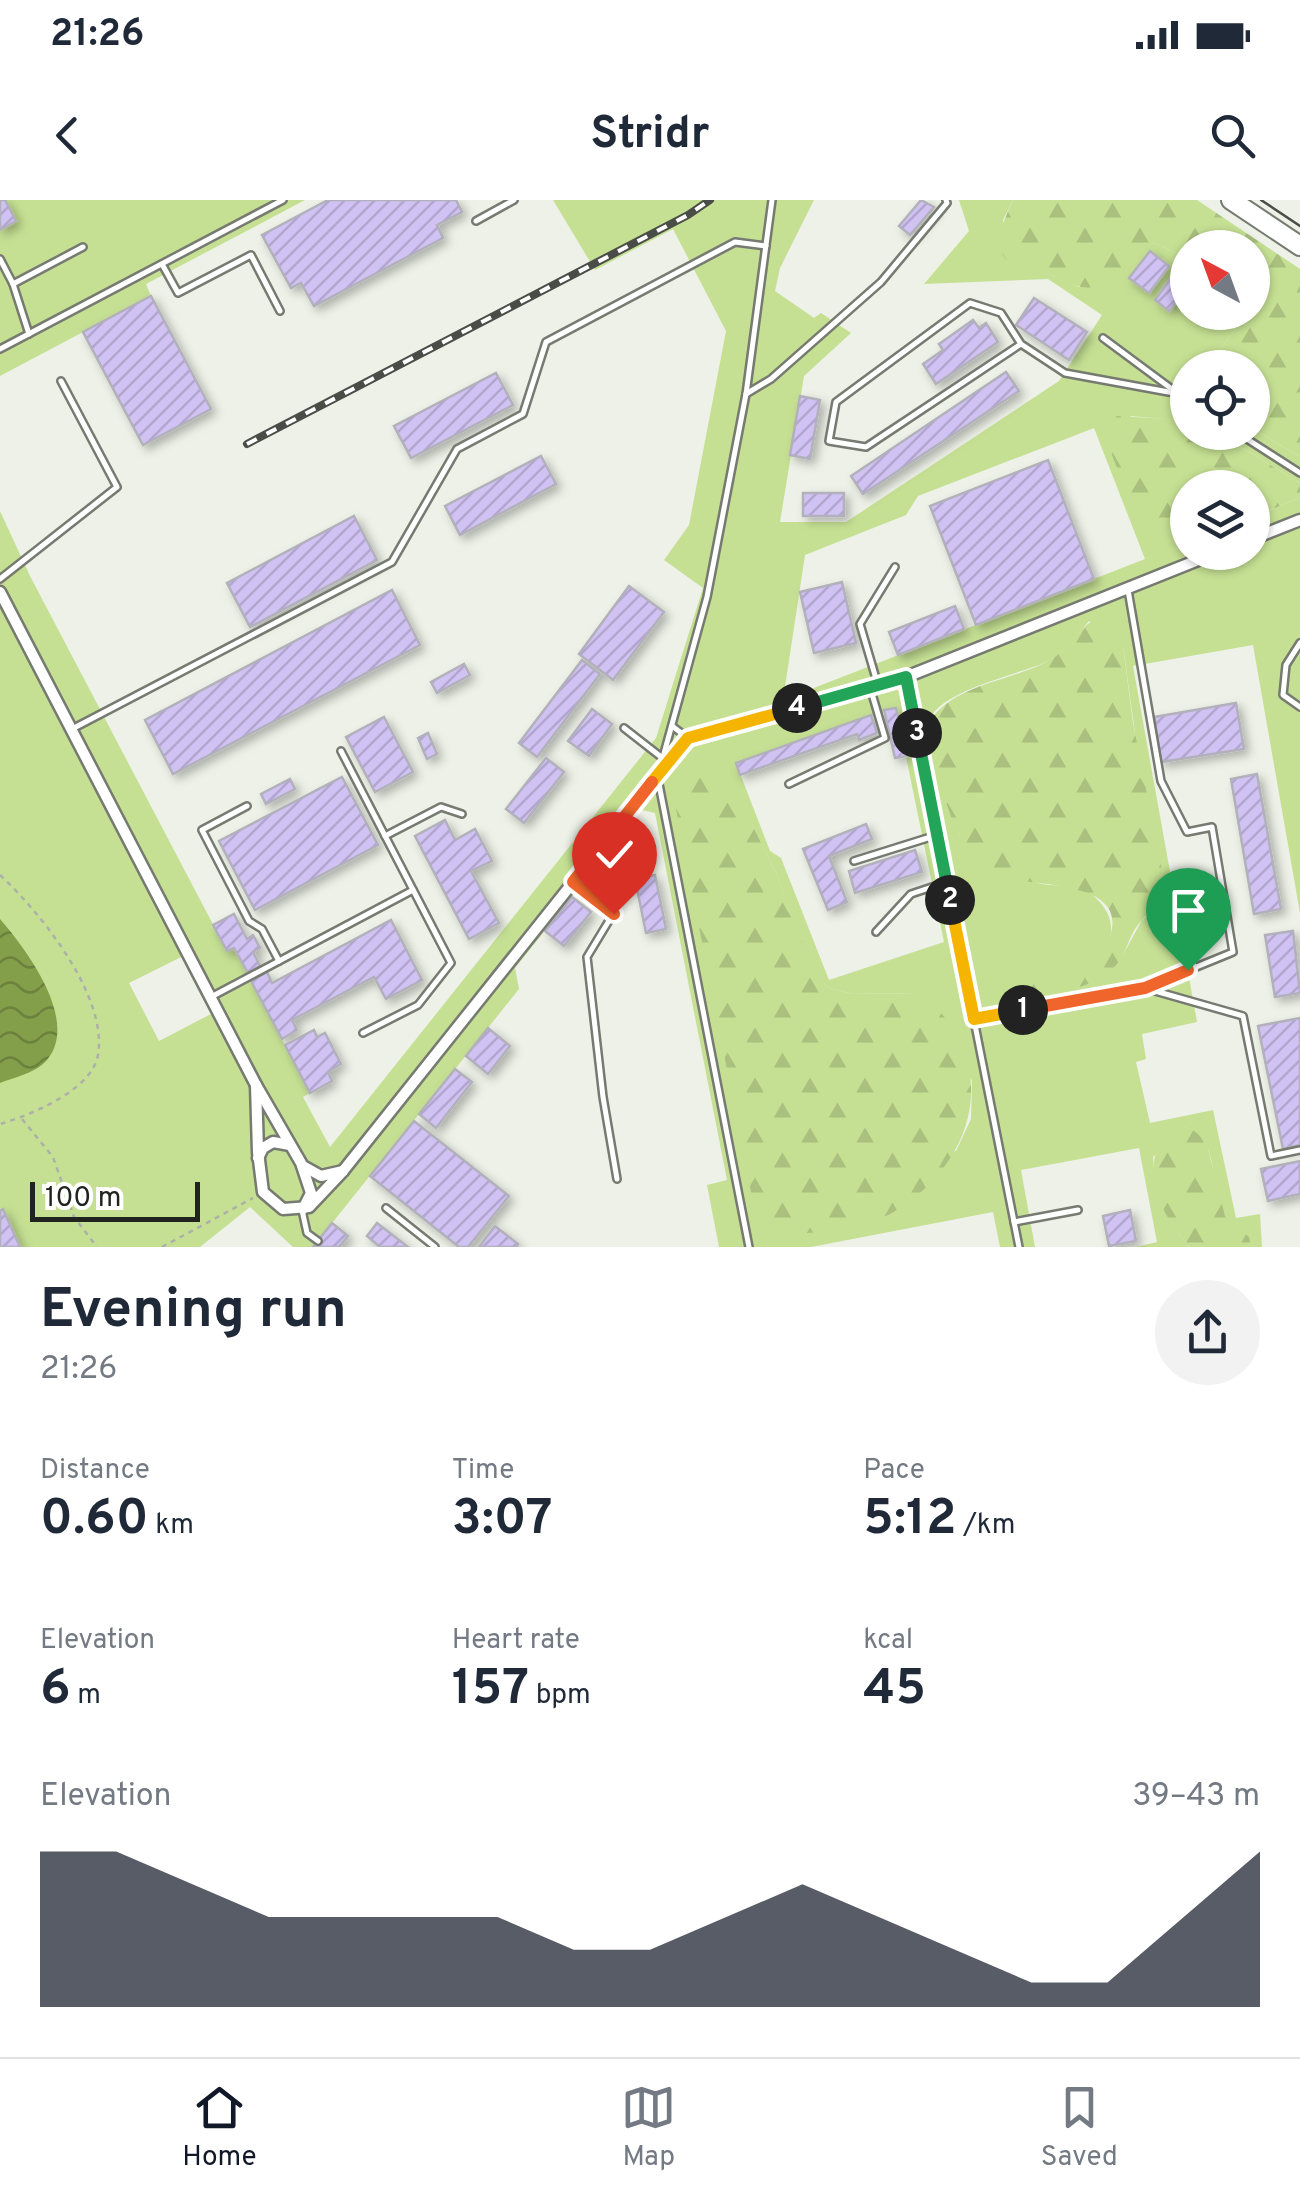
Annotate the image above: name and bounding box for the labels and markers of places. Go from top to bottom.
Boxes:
pin: 4 [772,683,822,733]
pin: 3 [892,708,942,758]
pin [572,812,657,915]
pin [1146,868,1231,971]
pin: 2 [925,875,975,925]
pin: 1 [998,985,1048,1035]

